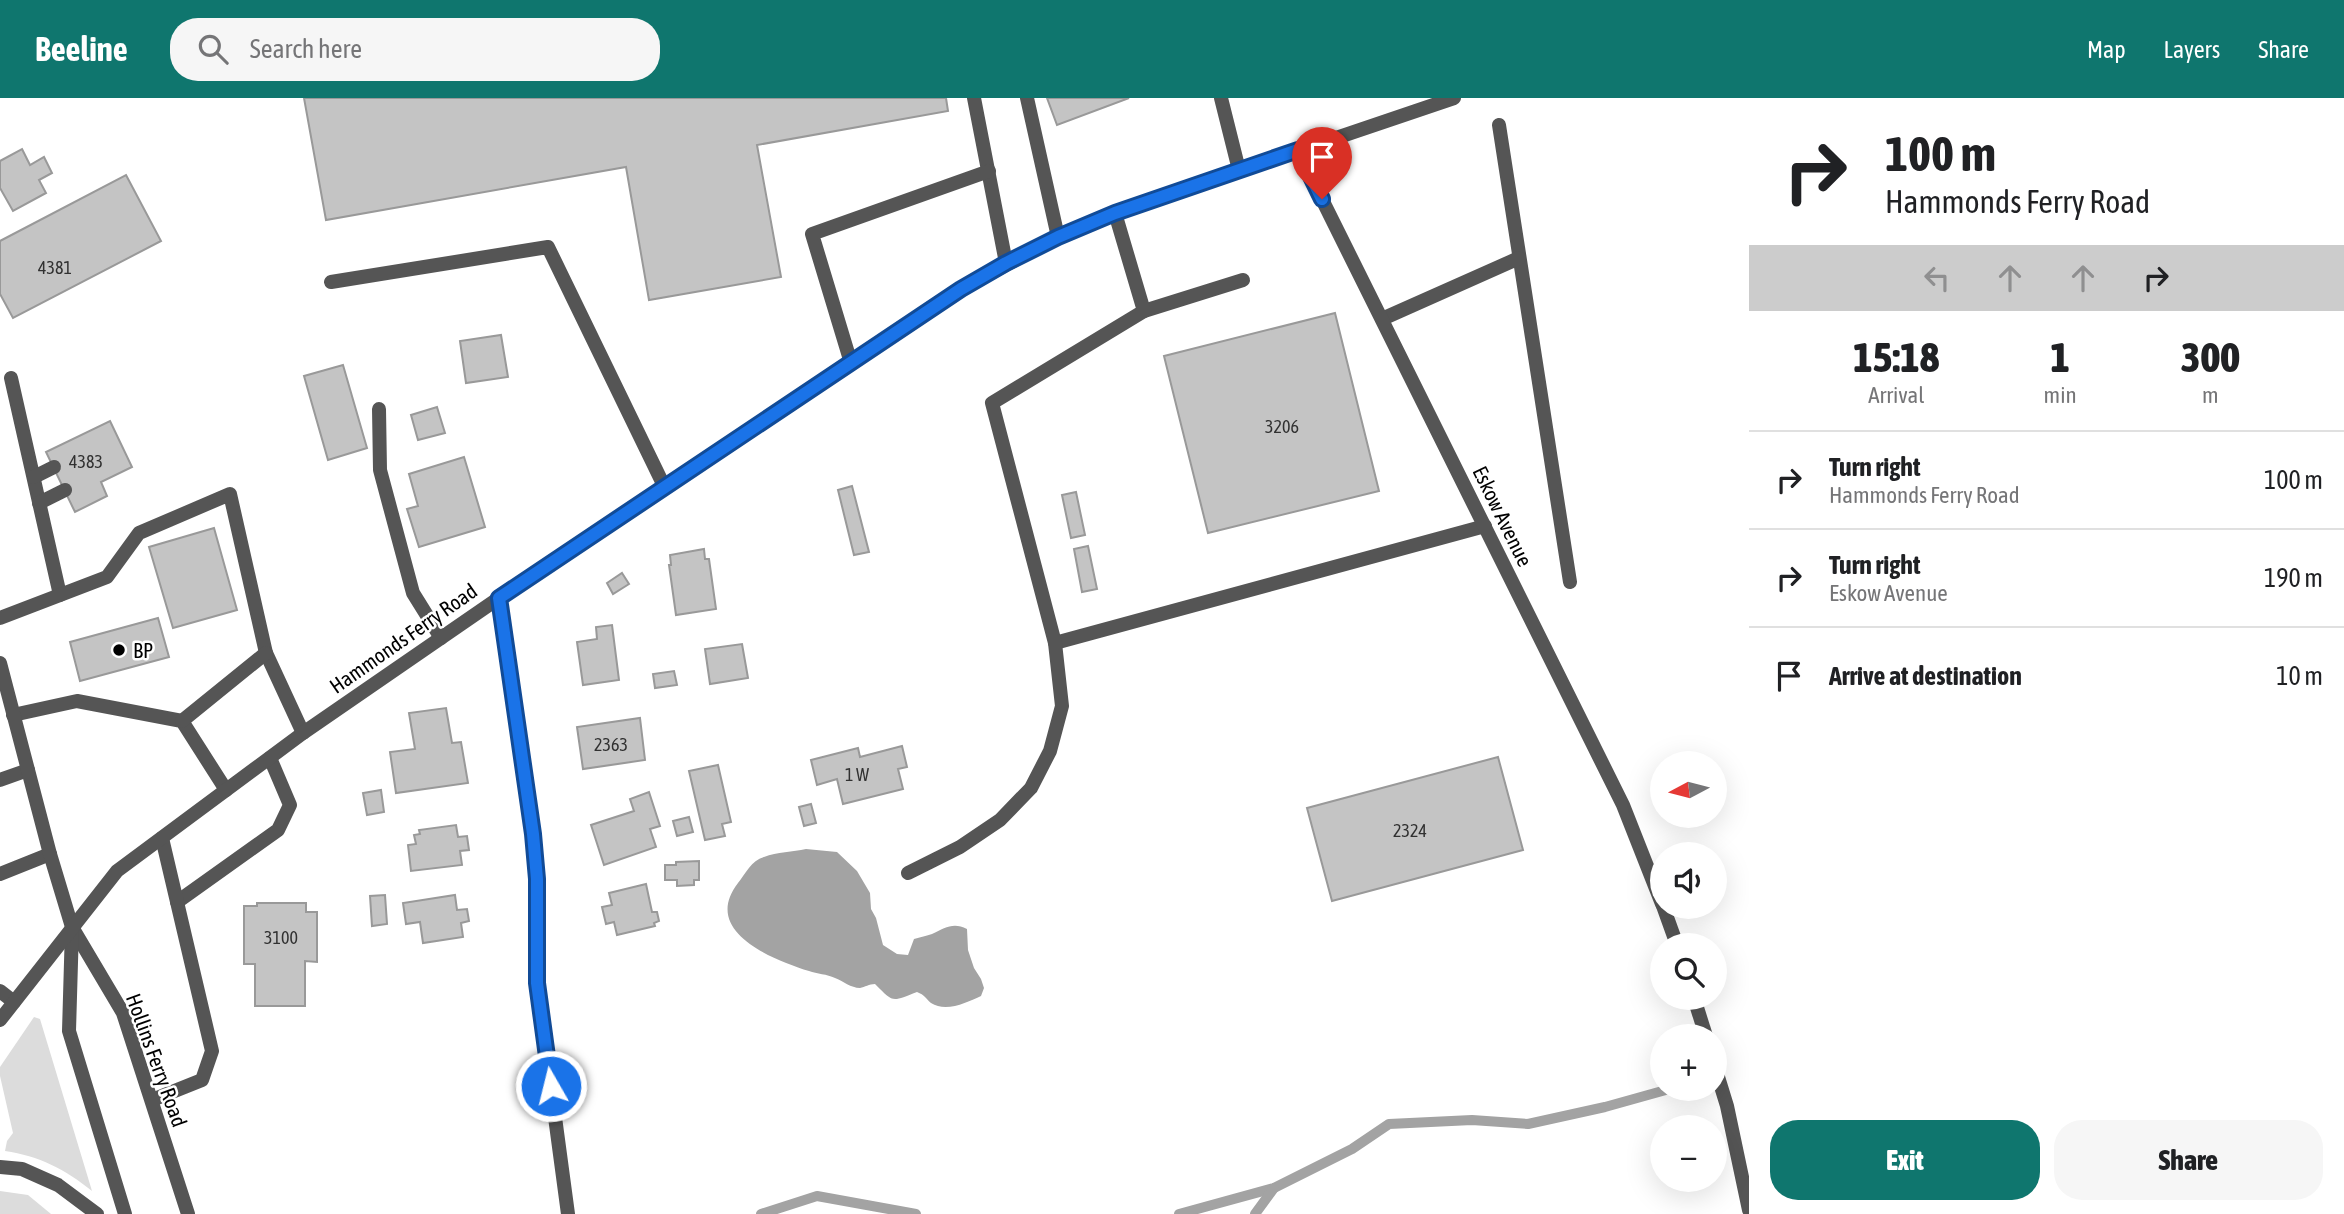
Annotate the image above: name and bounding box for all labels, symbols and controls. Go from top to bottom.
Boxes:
search box [170,18,660,81]
text: Beeline [35,30,128,68]
icon: search [194,30,232,68]
text: Search here [250,34,362,64]
text: Map [2087,36,2126,63]
text: Layers [2164,36,2220,63]
text: Share [2258,36,2309,63]
text: 100 m [1885,125,1996,181]
icon: right [1770,126,1861,217]
pin [1292,127,1352,199]
icon: arrive [1303,138,1341,176]
text: Hammonds Ferry Road [1885,183,2150,220]
house number: 4381 [38,257,72,278]
icon: left [1918,259,1956,297]
icon: ahead [1991,259,2029,297]
icon: ahead [2064,259,2102,297]
icon: right [2137,259,2175,297]
text: 15:18 [1853,333,1940,381]
text: 1 [2050,333,2070,381]
text: 300 [2181,333,2240,381]
text: Arrival [1868,382,1924,408]
text: min [2044,382,2077,408]
text: m [2202,382,2219,408]
house number: 3206 [1265,416,1299,437]
house number: 4383 [69,451,103,472]
text: Turn right [1829,452,1920,482]
icon: right [1770,461,1808,499]
street label: Eskow Avenue [1468,462,1538,570]
text: 100 m [2264,465,2323,495]
text: Hammonds Ferry Road [1829,482,2020,508]
text: Turn right [1829,550,1920,580]
icon: right [1770,559,1808,597]
text: 190 m [2264,563,2323,593]
street label: Hammonds Ferry Road [325,578,481,698]
text: Eskow Avenue [1829,580,1948,606]
place label: BP [133,638,153,662]
marker: BP [111,642,127,658]
icon: arrive [1770,657,1808,695]
text: Arrive at destination [1829,661,2022,691]
text: 10 m [2276,661,2323,691]
house number: 2363 [594,734,628,755]
north arrow [1650,751,1727,828]
map controls [1650,751,1727,1192]
house number: 1 W [845,764,869,785]
house number: 2324 [1393,820,1427,841]
button: sound [1650,842,1727,919]
house number: 3100 [264,927,298,948]
button: search [1650,933,1727,1010]
street label: Hollins Ferry Road [122,990,192,1130]
button: + [1650,1024,1727,1101]
position arrow [514,1049,588,1123]
button: − [1650,1115,1727,1192]
button: Exit [1770,1120,2040,1200]
button: Share [2054,1120,2323,1200]

